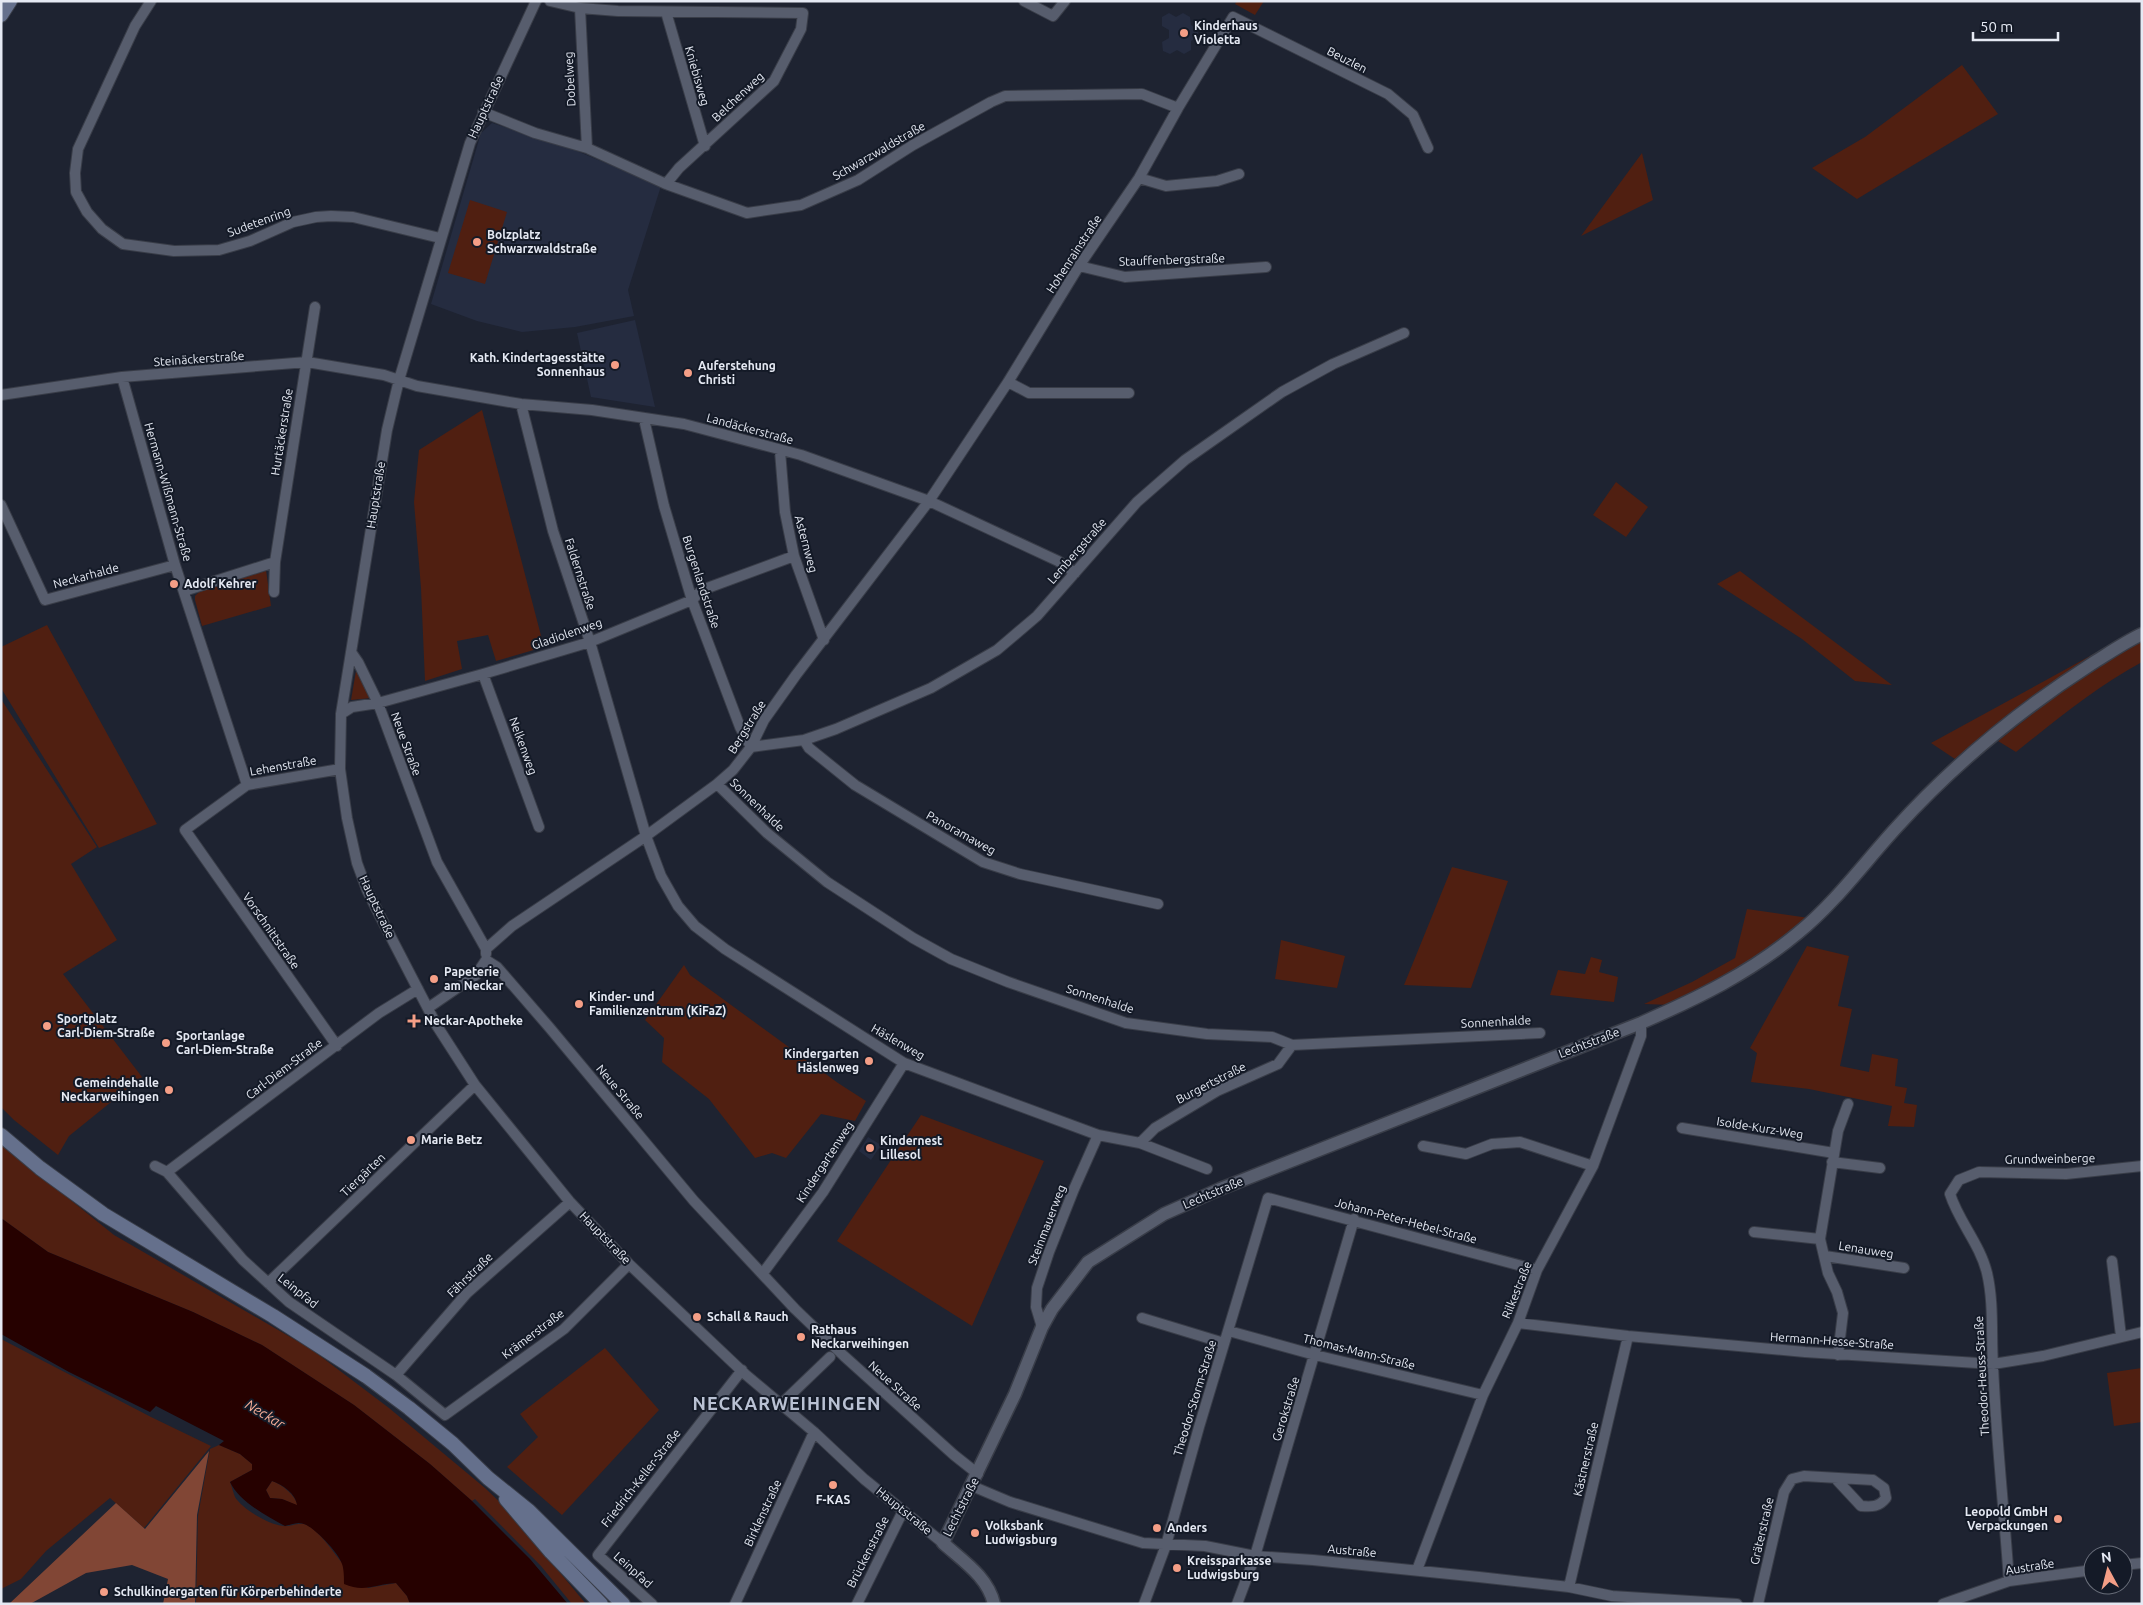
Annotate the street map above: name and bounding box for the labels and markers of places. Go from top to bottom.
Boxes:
place label: Kinderhaus Violetta [1194,19,1258,46]
marker: Kinderhaus Violetta [1178,27,1190,39]
place label: Bolzplatz Schwarzwaldstraße [487,228,597,255]
marker: Bolzplatz Schwarzwaldstraße [471,236,483,248]
place label: Kath. Kindertagesstätte Sonnenhaus [470,351,605,378]
marker: Kath. Kindertagesstätte Sonnenhaus [609,359,621,371]
place label: Auferstehung Christi [698,359,776,386]
marker: Auferstehung Christi [682,367,694,379]
place label: Adolf Kehrer [184,577,256,590]
marker: Adolf Kehrer [168,578,180,590]
place label: Papeterie am Neckar [444,965,504,992]
marker: Papeterie am Neckar [428,973,440,985]
place label: Kinder- und Familienzentrum (KiFaZ) [589,990,727,1018]
marker: Kinder- und Familienzentrum (KiFaZ) [573,998,585,1010]
place label: Sportplatz Carl-Diem-Straße [57,1012,155,1039]
place label: Neckar-Apotheke [424,1014,523,1027]
marker: Neckar-Apotheke [408,1015,420,1027]
marker: Sportplatz Carl-Diem-Straße [41,1020,53,1032]
place label: Sportanlage Carl-Diem-Straße [176,1029,274,1056]
marker: Sportanlage Carl-Diem-Straße [160,1037,172,1049]
place label: Kindergarten Häslenweg [784,1047,859,1074]
marker: Kindergarten Häslenweg [863,1055,875,1067]
place label: Gemeindehalle Neckarweihingen [61,1076,159,1103]
marker: Gemeindehalle Neckarweihingen [163,1084,175,1096]
place label: Marie Betz [421,1133,482,1146]
marker: Marie Betz [405,1134,417,1146]
place label: Kindernest Lillesol [880,1134,942,1161]
marker: Kindernest Lillesol [864,1142,876,1154]
place label: Schall & Rauch [707,1310,789,1323]
marker: Schall & Rauch [691,1311,703,1323]
place label: Rathaus Neckarweihingen [811,1323,909,1350]
marker: Rathaus Neckarweihingen [795,1331,807,1343]
marker: F-KAS [827,1479,839,1491]
place label: F-KAS [816,1493,850,1506]
place label: Leopold GmbH Verpackungen [1965,1505,2048,1532]
marker: Leopold GmbH Verpackungen [2052,1513,2064,1525]
place label: Volksbank Ludwigsburg [985,1519,1057,1546]
place label: Anders [1167,1521,1207,1534]
marker: Anders [1151,1522,1163,1534]
marker: Volksbank Ludwigsburg [969,1527,981,1539]
place label: Kreissparkasse Ludwigsburg [1187,1554,1272,1581]
marker: Kreissparkasse Ludwigsburg [1171,1562,1183,1574]
place label: Schulkindergarten für Körperbehinderte [114,1585,342,1598]
marker: Schulkindergarten für Körperbehinderte [98,1586,110,1598]

